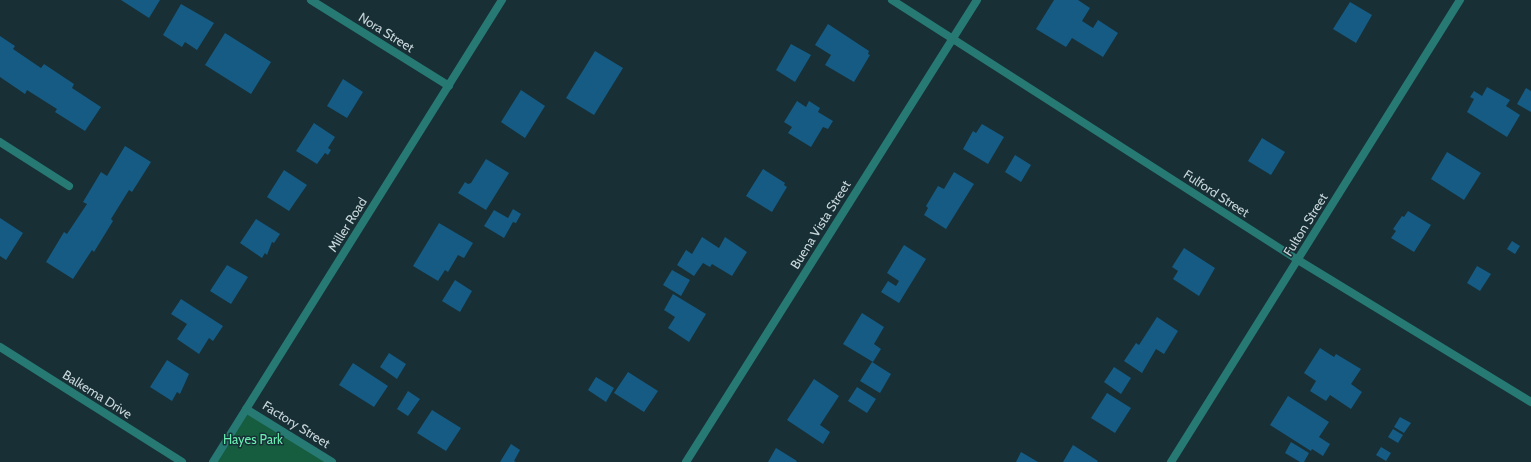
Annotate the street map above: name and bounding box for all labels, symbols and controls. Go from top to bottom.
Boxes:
street label: Nora Street [355,10,417,56]
street label: Fulford Street [1180,167,1252,221]
street label: Buena Vista Street [788,178,854,272]
street label: Fulton Street [1281,191,1331,259]
street label: Miller Road [325,195,371,255]
street label: Balkema Drive [59,367,135,423]
street label: Factory Street [259,398,333,452]
park label: Hayes Park [223,432,283,448]

